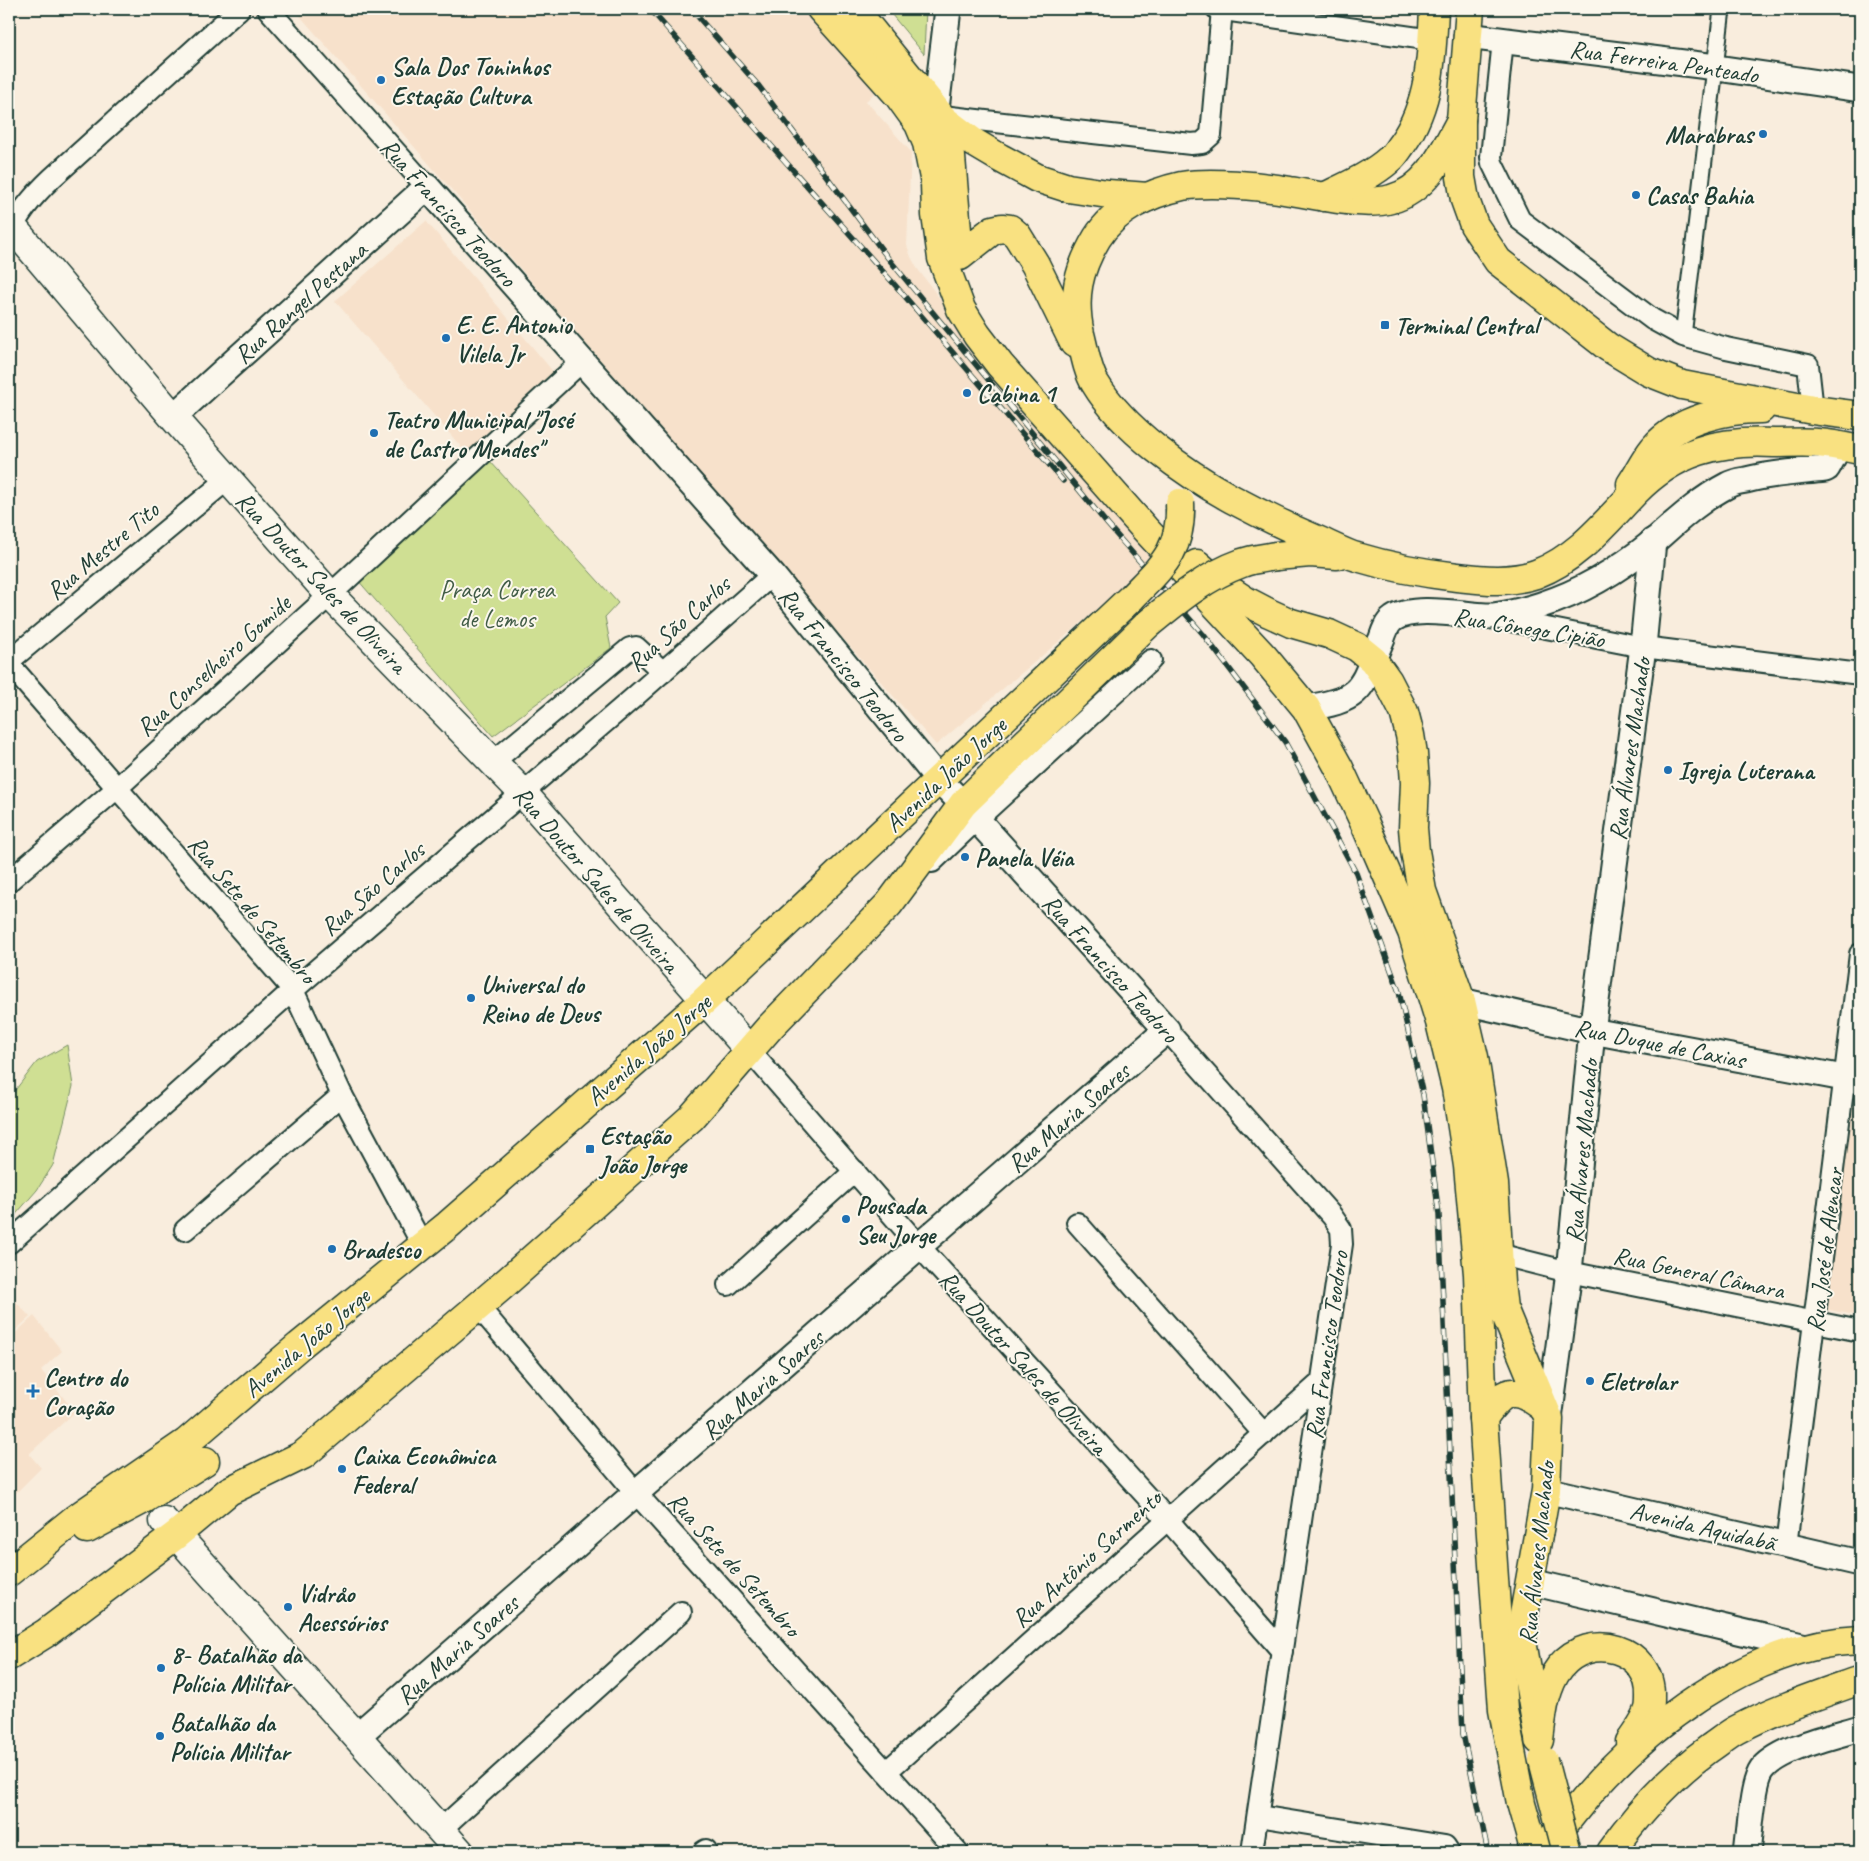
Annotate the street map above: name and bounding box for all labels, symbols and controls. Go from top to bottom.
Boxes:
street label: Rua Ferreira Penteado [1568,33,1761,91]
place label: Sala Dos Toninhos Estação Cultura [391,51,552,112]
marker: Sala Dos Toninhos Estação Cultura [375,74,387,86]
place label: Marabras [1665,119,1755,151]
marker: Marabras [1757,128,1769,140]
street label: Rua Francisco Teodoro [373,132,524,295]
place label: Casas Bahia [1646,180,1755,212]
marker: Casas Bahia [1630,189,1642,201]
street label: Rua Rangel Pestana [227,233,375,371]
place label: E. E. Antonio Vilela Jr [456,309,573,370]
place label: Terminal Central [1395,310,1542,342]
marker: Terminal Central [1379,319,1391,331]
marker: E. E. Antonio Vilela Jr [440,332,452,344]
place label: Cabina 1 [977,378,1058,410]
marker: Cabina 1 [961,387,973,399]
place label: Teatro Municipal "José de Castro Mendes" [384,404,576,465]
marker: Teatro Municipal "José de Castro Mendes" [368,427,380,439]
street label: Rua Doutor Sales de Oliveira [229,485,416,682]
street label: Rua Mestre Tito [40,494,166,607]
street label: Rua São Carlos [620,567,739,679]
park label: Praça Correa de Lemos [440,574,557,635]
street label: Rua Francisco Teodoro [771,581,916,749]
street label: Rua Conselheiro Gomide [130,587,299,744]
street label: Rua Cônego Cipião [1451,600,1608,656]
street label: Rua Álvares Machado [1601,653,1659,842]
street label: Avenida João Jorge [878,709,1015,839]
place label: Igreja Luterana [1678,755,1816,787]
marker: Igreja Luterana [1662,764,1674,776]
street label: Rua Doutor Sales de Oliveira [506,779,688,982]
street label: Rua Sete de Setembro [181,829,326,993]
street label: Rua São Carlos [314,833,433,943]
place label: Panela Véia [975,842,1075,874]
marker: Panela Véia [959,851,971,863]
street label: Rua Francisco Teodoro [1035,888,1186,1051]
place label: Universal do Reino de Deus [481,969,602,1030]
street label: Avenida João Jorge [580,985,719,1113]
marker: Universal do Reino de Deus [465,992,477,1004]
street label: Rua Duque de Caxias [1572,1012,1750,1077]
street label: Rua Maria Soares [1001,1054,1139,1180]
street label: Rua Álvares Machado [1558,1055,1606,1244]
place label: Estação João Jorge [598,1120,688,1181]
marker: Estação João Jorge [584,1143,596,1155]
street label: Rua José de Alencar [1799,1164,1851,1334]
place label: Pousada Seu Jorge [856,1190,938,1251]
marker: Pousada Seu Jorge [840,1213,852,1225]
place label: Bradesco [342,1234,422,1266]
street label: Rua General Câmara [1610,1239,1789,1307]
marker: Bradesco [326,1243,338,1255]
street label: Rua Francisco Teodoro [1298,1248,1356,1441]
street label: Rua Doutor Sales de Oliveira [932,1264,1116,1464]
street label: Avenida João Jorge [237,1279,378,1405]
street label: Rua Maria Soares [695,1321,833,1447]
place label: Centro do Coração [44,1362,129,1423]
place label: Eletrolar [1600,1366,1679,1398]
marker: Eletrolar [1584,1375,1596,1387]
marker: Centro do Coração [26,1384,40,1398]
place label: Caixa Econômica Federal [352,1440,497,1501]
street label: Rua Álvares Machado [1511,1457,1563,1646]
marker: Caixa Econômica Federal [336,1463,348,1475]
street label: Rua Antônio Sarmento [1005,1481,1171,1635]
street label: Rua Sete de Setembro [661,1486,810,1646]
street label: Avenida Aquidabã [1627,1495,1782,1560]
place label: Vidråo Acessórios [298,1578,389,1639]
street label: Rua Maria Soares [390,1586,528,1712]
marker: Vidråo Acessórios [282,1601,294,1613]
place label: 8- Batalhão da Polícia Militar [171,1639,303,1700]
marker: 8- Batalhão da Polícia Militar [155,1662,167,1674]
place label: Batalhão da Polícia Militar [170,1707,292,1768]
marker: Batalhão da Polícia Militar [154,1730,166,1742]

